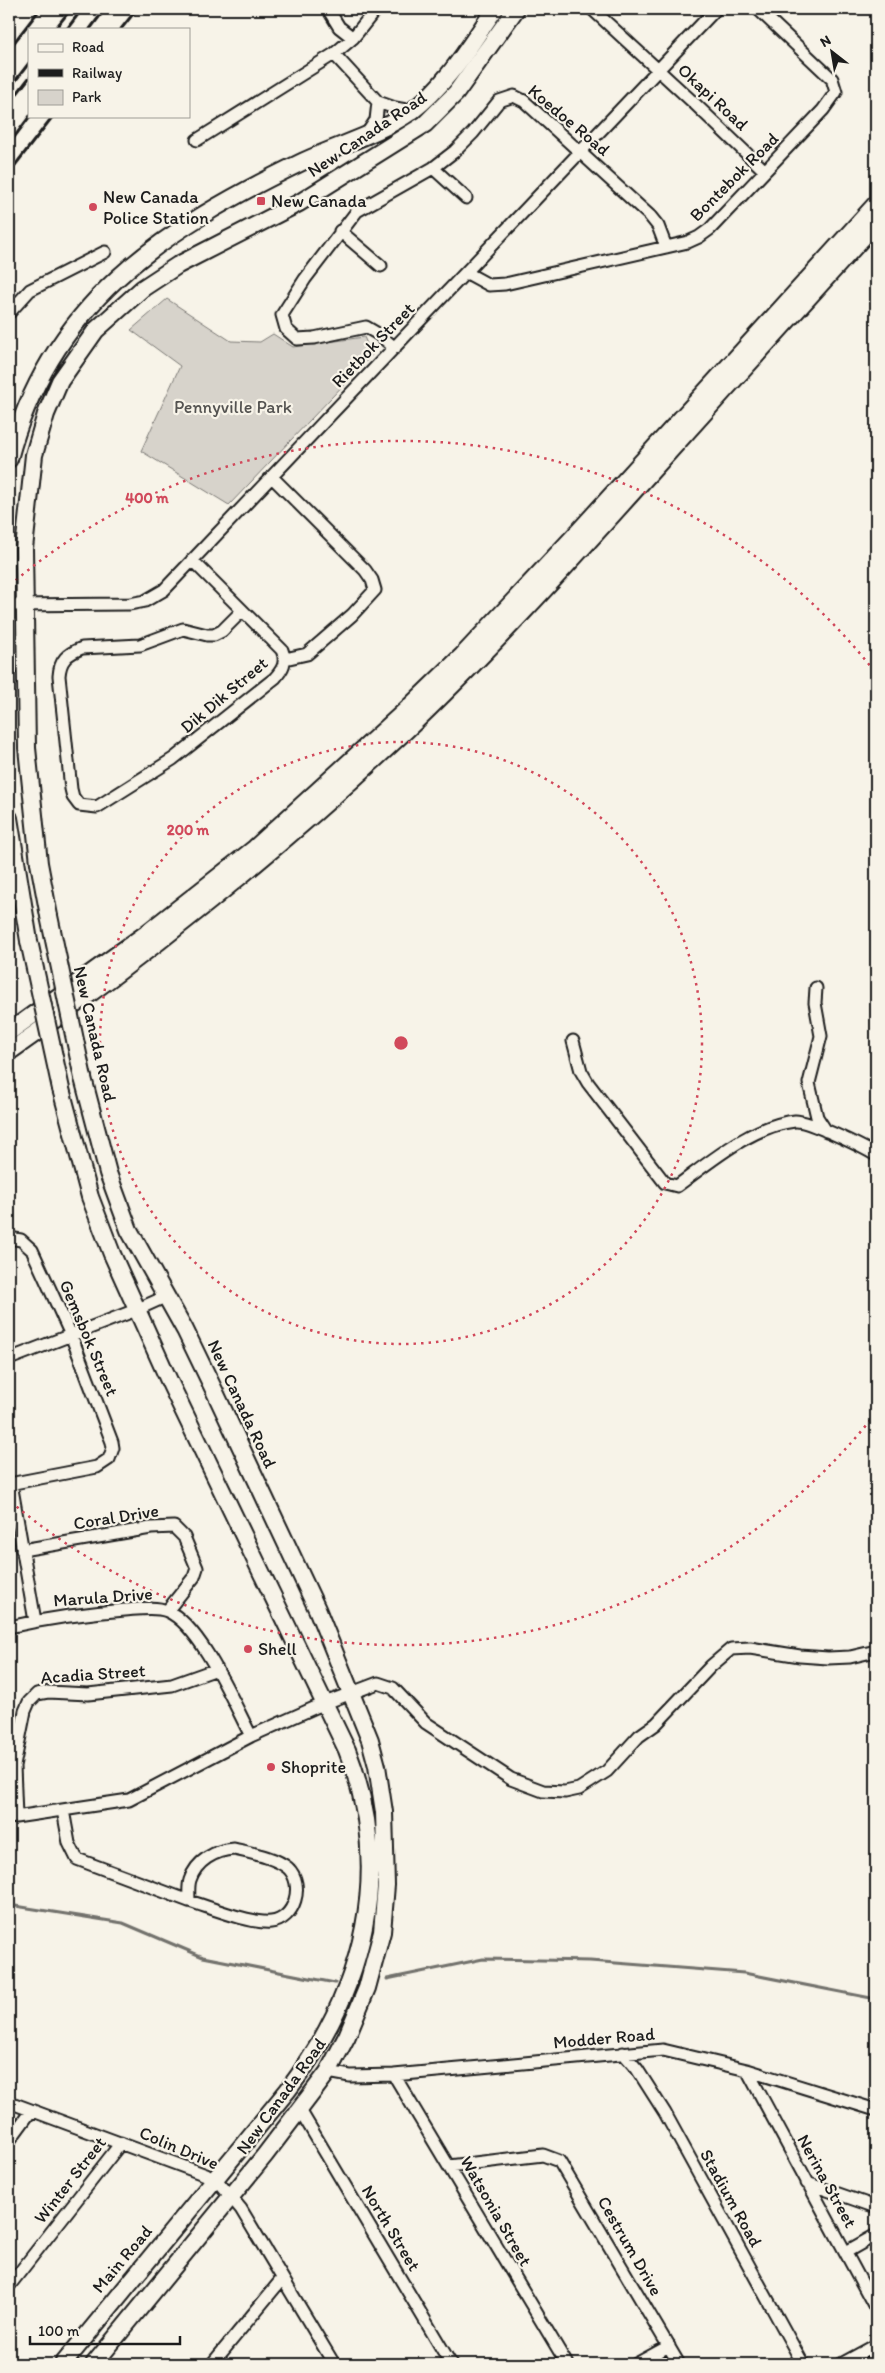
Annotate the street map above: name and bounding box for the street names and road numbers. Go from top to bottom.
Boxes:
street label: Okapi Road [673,59,753,135]
street label: Koedoe Road [524,79,614,161]
street label: New Canada Road [303,86,431,182]
street label: Bontebok Road [685,128,783,226]
street label: Rietbok Street [327,298,419,392]
street label: Dik Dik Street [176,652,272,738]
street label: New Canada Road [69,964,121,1104]
street label: Gemsbok Street [55,1277,123,1400]
street label: New Canada Road [203,1336,281,1472]
street label: Coral Drive [72,1499,160,1535]
street label: Marula Drive [53,1583,153,1611]
street label: Acadia Street [40,1659,146,1689]
street label: Modder Road [552,2023,656,2053]
street label: New Canada Road [231,2033,331,2159]
street label: Colin Drive [136,2121,222,2175]
street label: Nerina Street [792,2130,862,2232]
street label: Winter Street [29,2132,111,2228]
street label: Stadium Road [695,2145,767,2251]
street label: Watsonia Street [456,2152,537,2270]
street label: North Street [357,2181,425,2275]
street label: Cestrum Drive [593,2192,667,2300]
street label: Main Road [87,2220,157,2297]

